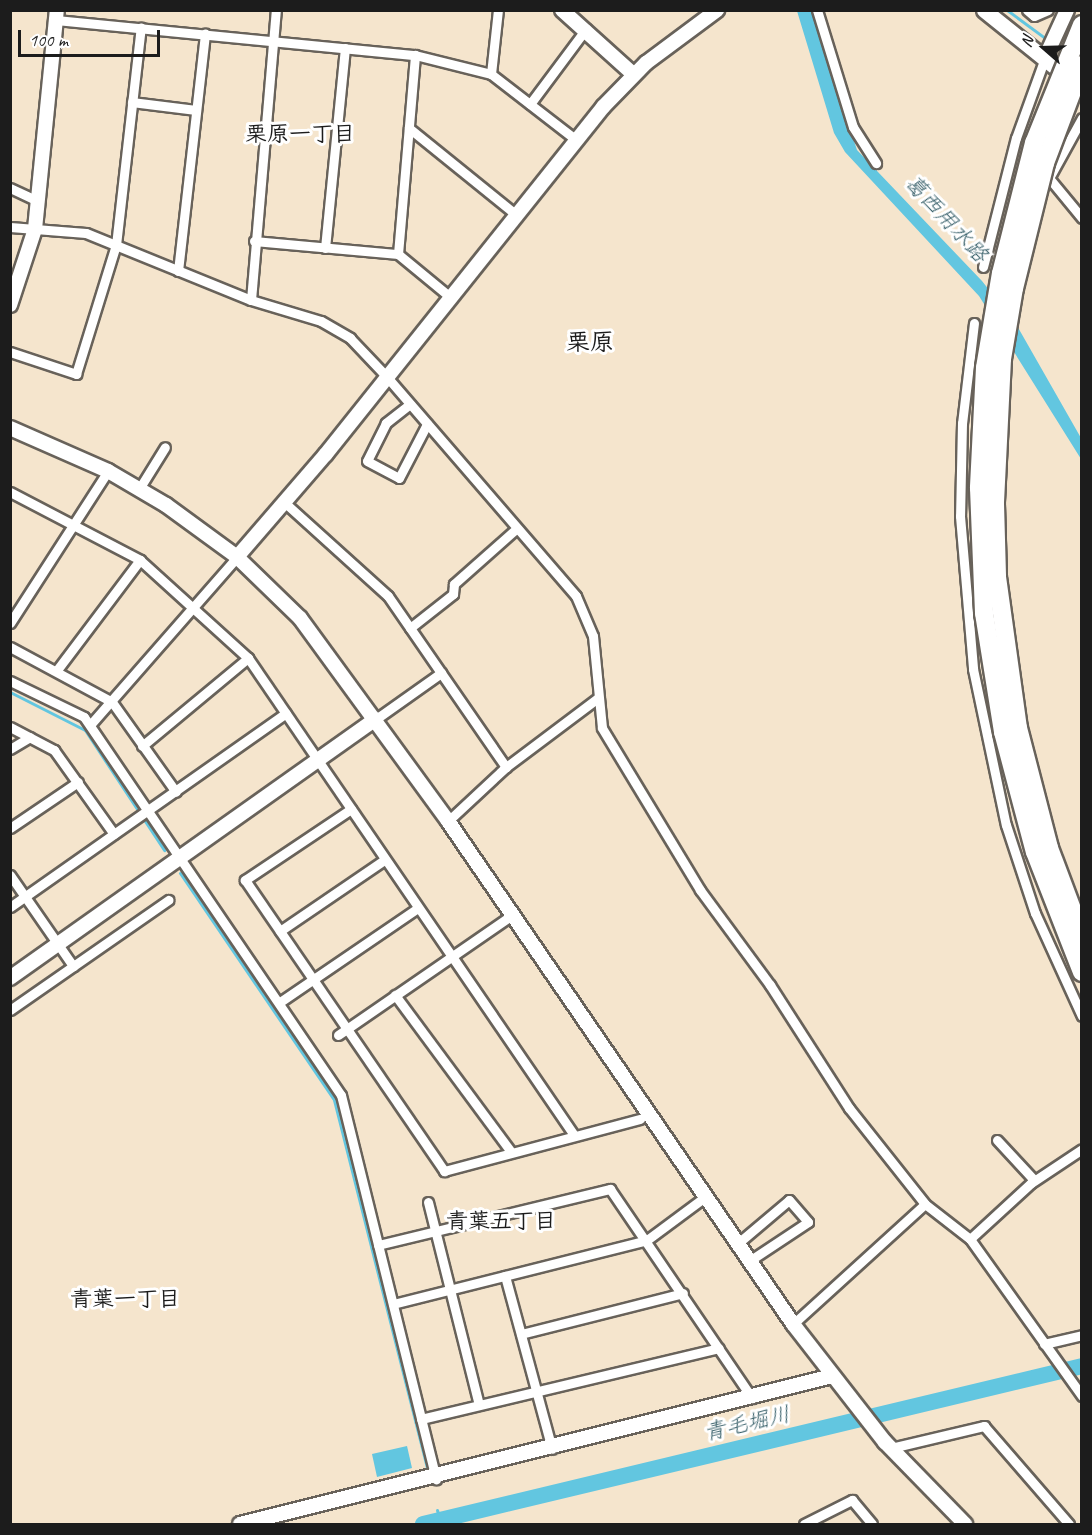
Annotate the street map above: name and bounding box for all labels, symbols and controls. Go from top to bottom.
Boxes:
scale bar [21,18,164,56]
north arrow [1014,18,1074,78]
text: 100 m [29,29,68,51]
text: N [1016,34,1038,50]
district label: 栗原一丁目 [245,122,355,148]
water label: 葛西用水路 [899,170,993,268]
district label: 栗原 [566,329,614,357]
district label: 青葉五丁目 [446,1209,556,1235]
district label: 青葉一丁目 [70,1287,180,1313]
water label: 青毛堀川 [701,1401,793,1447]

